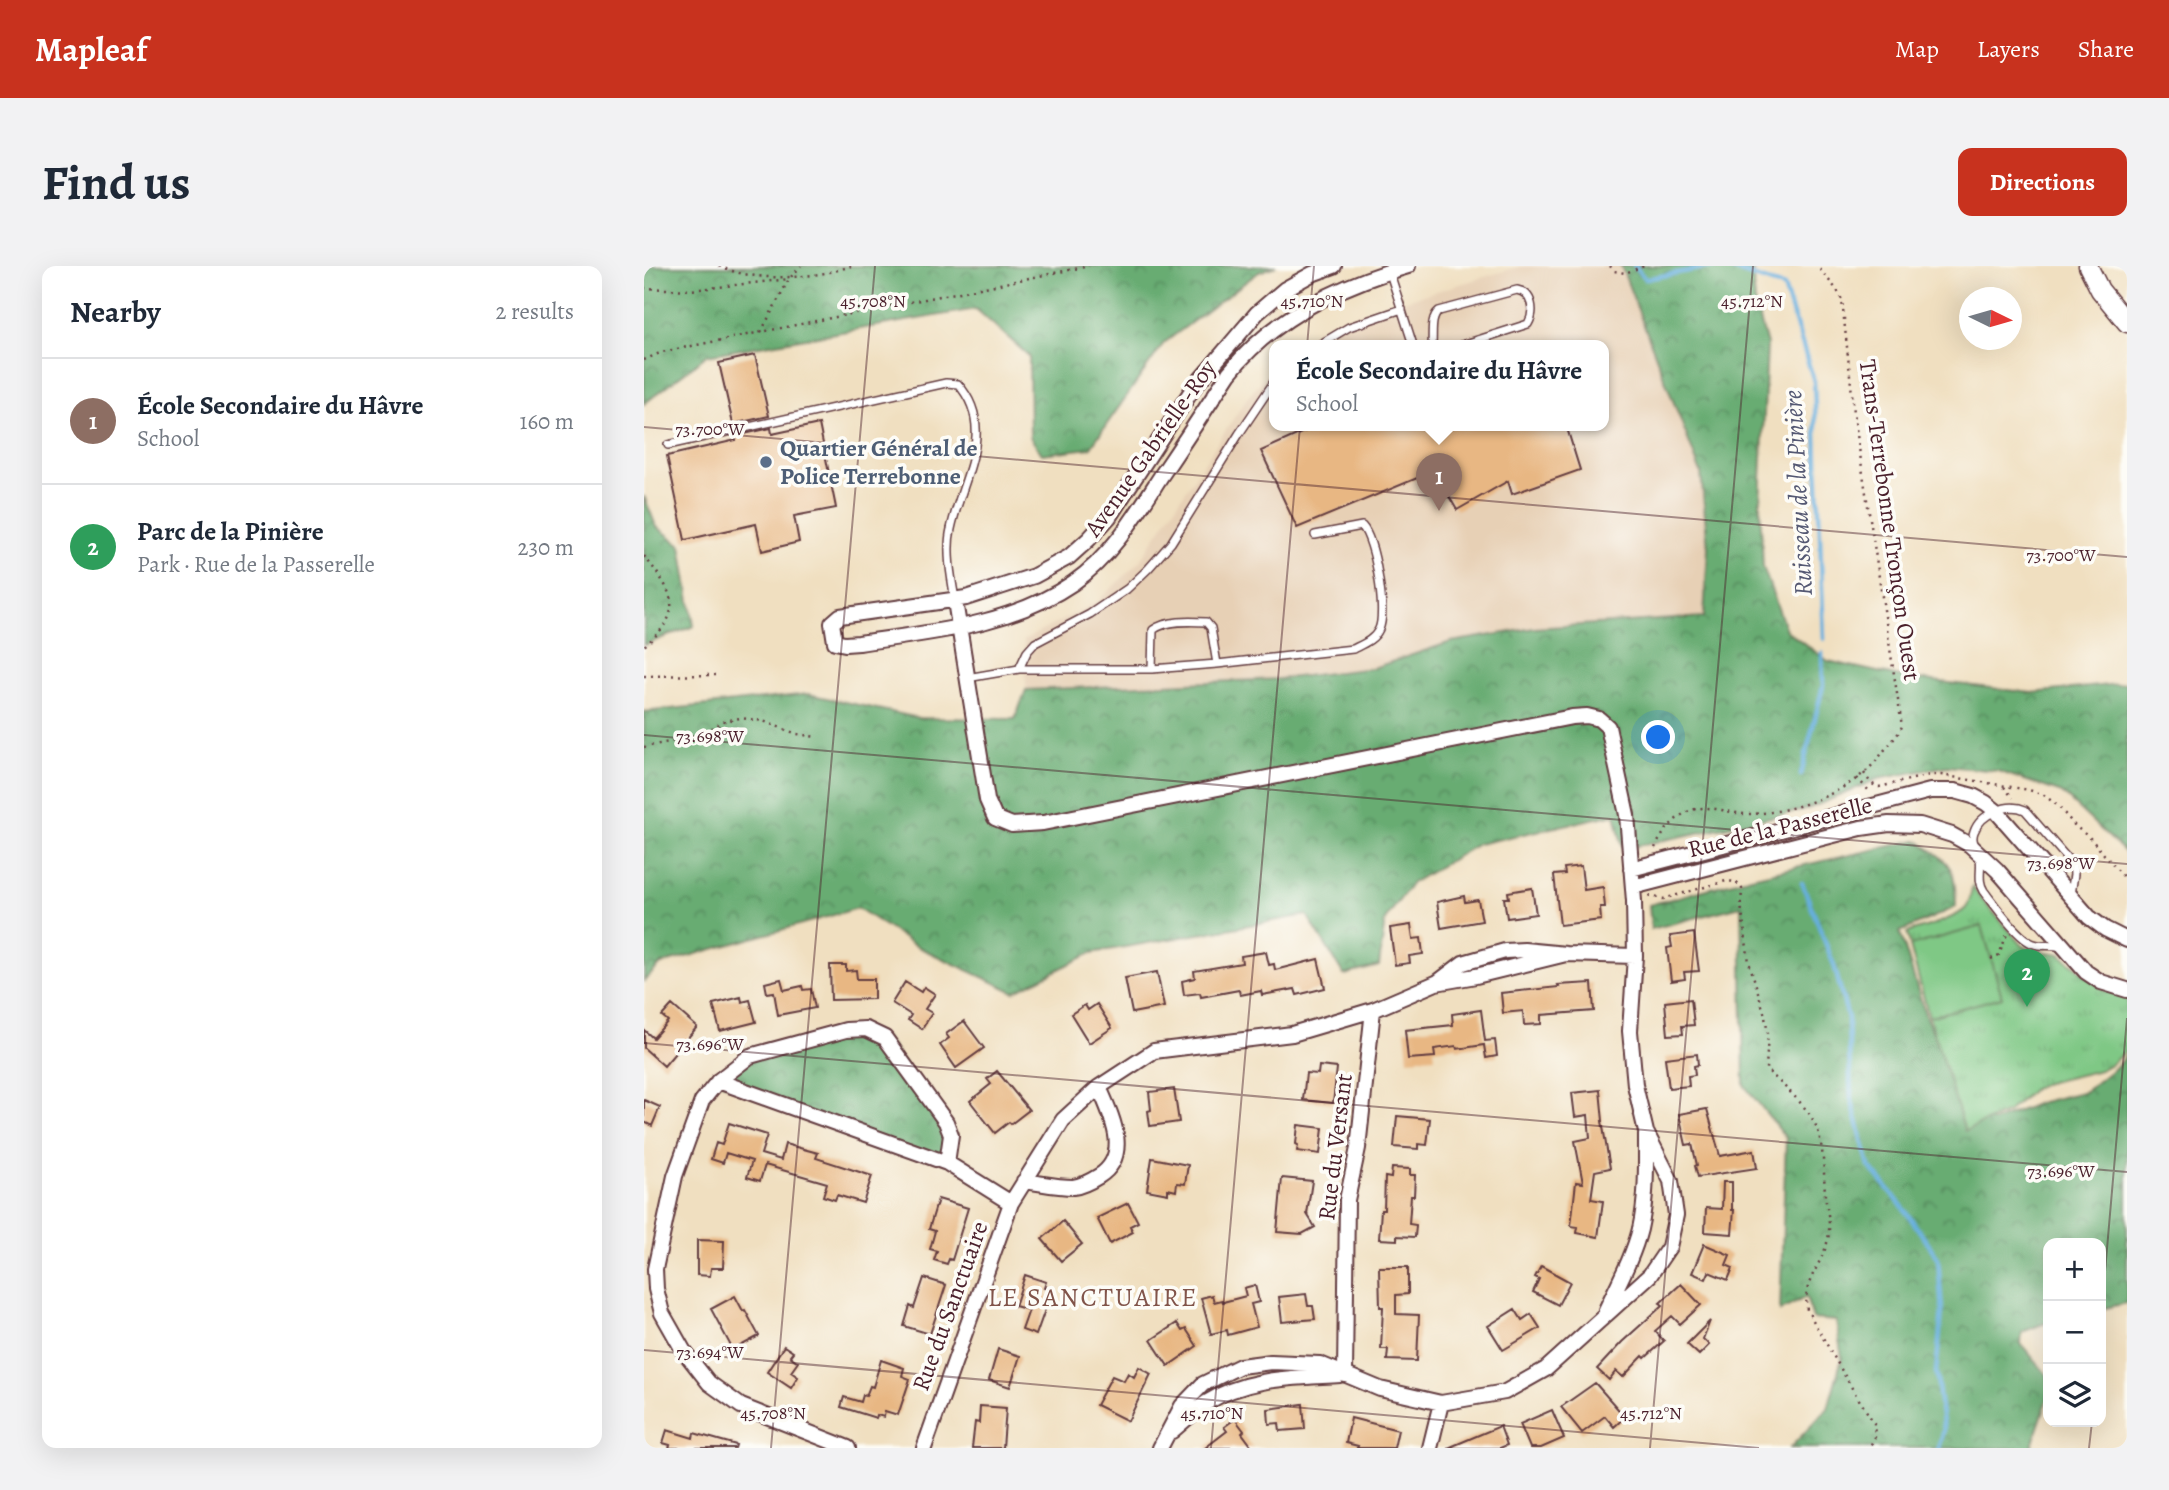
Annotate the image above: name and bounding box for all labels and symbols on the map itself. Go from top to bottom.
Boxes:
north arrow [1959,287,2022,350]
text: 45.708°N [840,289,906,313]
text: 45.710°N [1280,289,1344,313]
text: 45.712°N [1721,289,1783,313]
street label: Avenue Gabrielle-Roy [1076,353,1223,544]
street label: Trans-Terrebonne Tronçon Ouest [1852,357,1928,683]
water label: Ruisseau de la Pinière [1775,389,1821,597]
text: 73.700°W [675,417,745,441]
place label: Quartier Général de Police Terrebonne [780,432,978,492]
pin: 1 [1416,453,1462,511]
marker: Quartier Général de Police Terrebonne [758,454,774,470]
text: 73.700°W [2026,543,2096,567]
your location [1641,720,1675,754]
text: 73.698°W [676,724,744,748]
street label: Rue de la Passerelle [1685,789,1875,865]
text: 73.698°W [2027,851,2095,875]
pin: 2 [2004,949,2050,1007]
text: 73.696°W [676,1032,744,1056]
street label: Rue du Versant [1310,1072,1360,1222]
text: 73.696°W [2027,1159,2095,1183]
street label: Rue du Sanctuaire [904,1217,996,1395]
district label: LE SANCTUAIRE [988,1280,1198,1315]
text: 73.694°W [676,1340,744,1364]
text: 45.708°N [740,1401,806,1425]
text: 45.710°N [1180,1401,1244,1425]
text: 45.712°N [1620,1401,1682,1425]

